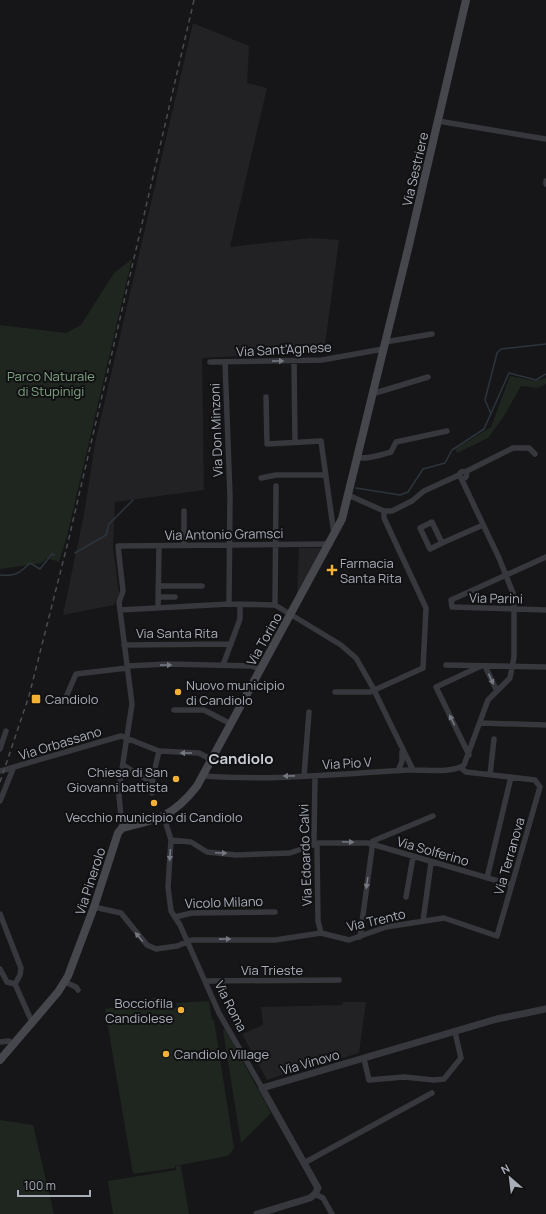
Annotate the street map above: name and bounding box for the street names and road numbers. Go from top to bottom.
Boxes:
street label: Via Sestriere [398,130,432,208]
street label: Via Sant'Agnese [236,337,333,360]
street label: Via Don Minzoni [205,383,227,477]
street label: Via Antonio Gramsci [164,524,284,544]
street label: Via Parini [469,589,523,607]
street label: Via Torino [242,609,286,669]
street label: Via Santa Rita [136,624,218,642]
street label: Via Orbassano [16,722,104,764]
street label: Via Pio V [322,753,372,773]
street label: Via Edoardo Calvi [294,804,316,906]
street label: Via Terranova [489,815,529,897]
street label: Via Solferino [395,832,471,870]
street label: Via Pinerolo [71,845,109,917]
street label: Vicolo Milano [185,892,264,912]
street label: Via Trento [345,904,407,936]
street label: Via Trieste [241,961,304,979]
street label: Via Roma [211,978,251,1034]
street label: Via Vinovo [279,1045,342,1079]

